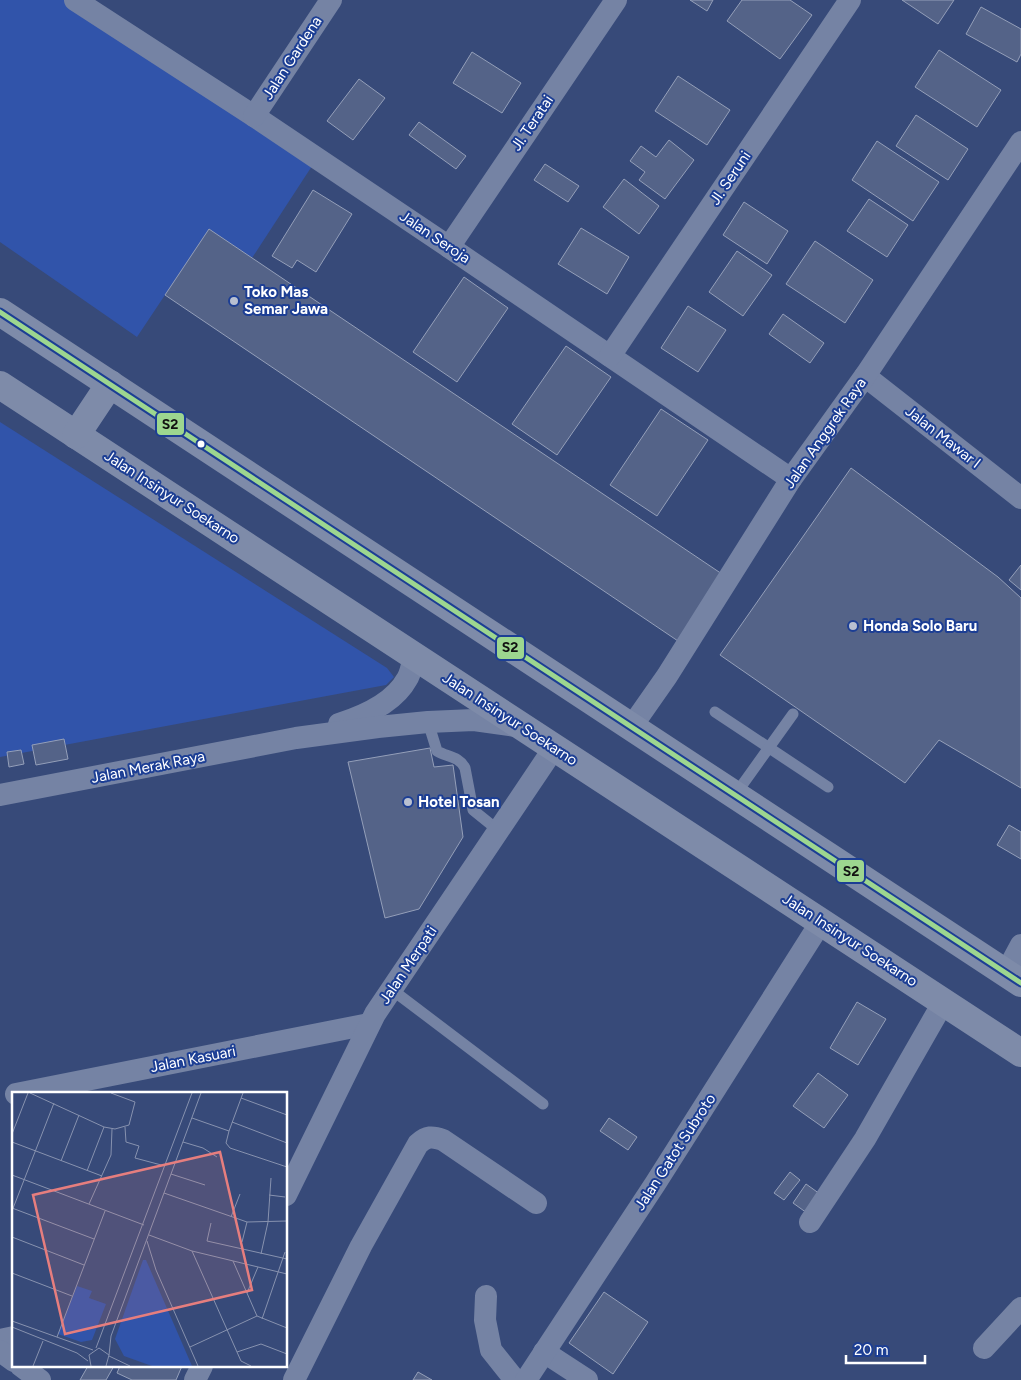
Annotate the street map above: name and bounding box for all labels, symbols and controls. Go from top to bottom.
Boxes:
street label: Jalan Gardena [258,13,326,103]
street label: Jl. Teratai [507,92,557,154]
street label: Jl. Seruni [706,148,754,208]
street label: Jalan Seroja [396,207,474,267]
place label: Toko Mas Semar Jawa [244,283,328,318]
marker: Toko Mas Semar Jawa [228,295,240,307]
street label: Jalan Anggrek Raya [780,374,870,492]
street label: Jalan Mawar I [902,402,984,472]
line badge: S2 [156,412,185,436]
text: S2 [162,416,178,433]
unlabelled marker [196,439,206,449]
street label: Jalan Insinyur Soekarno [101,447,243,548]
place label: Honda Solo Baru [863,617,977,635]
marker: Honda Solo Baru [847,620,859,632]
line badge: S2 [496,636,525,660]
text: S2 [502,639,518,656]
street label: Jalan Insinyur Soekarno [439,669,581,770]
street label: Jalan Merak Raya [90,747,206,787]
place label: Hotel Tosan [418,793,499,811]
marker: Hotel Tosan [402,796,414,808]
line badge: S2 [836,859,865,883]
text: S2 [843,863,859,880]
street label: Jalan Insinyur Soekarno [779,890,921,991]
street label: Jalan Merpati [375,923,441,1007]
street label: Jalan Kasuari [149,1042,237,1076]
street label: Jalan Gatot Subroto [631,1090,720,1214]
inset map [12,1092,288,1368]
scale bar [846,1332,925,1364]
text: 20 m [854,1341,888,1359]

